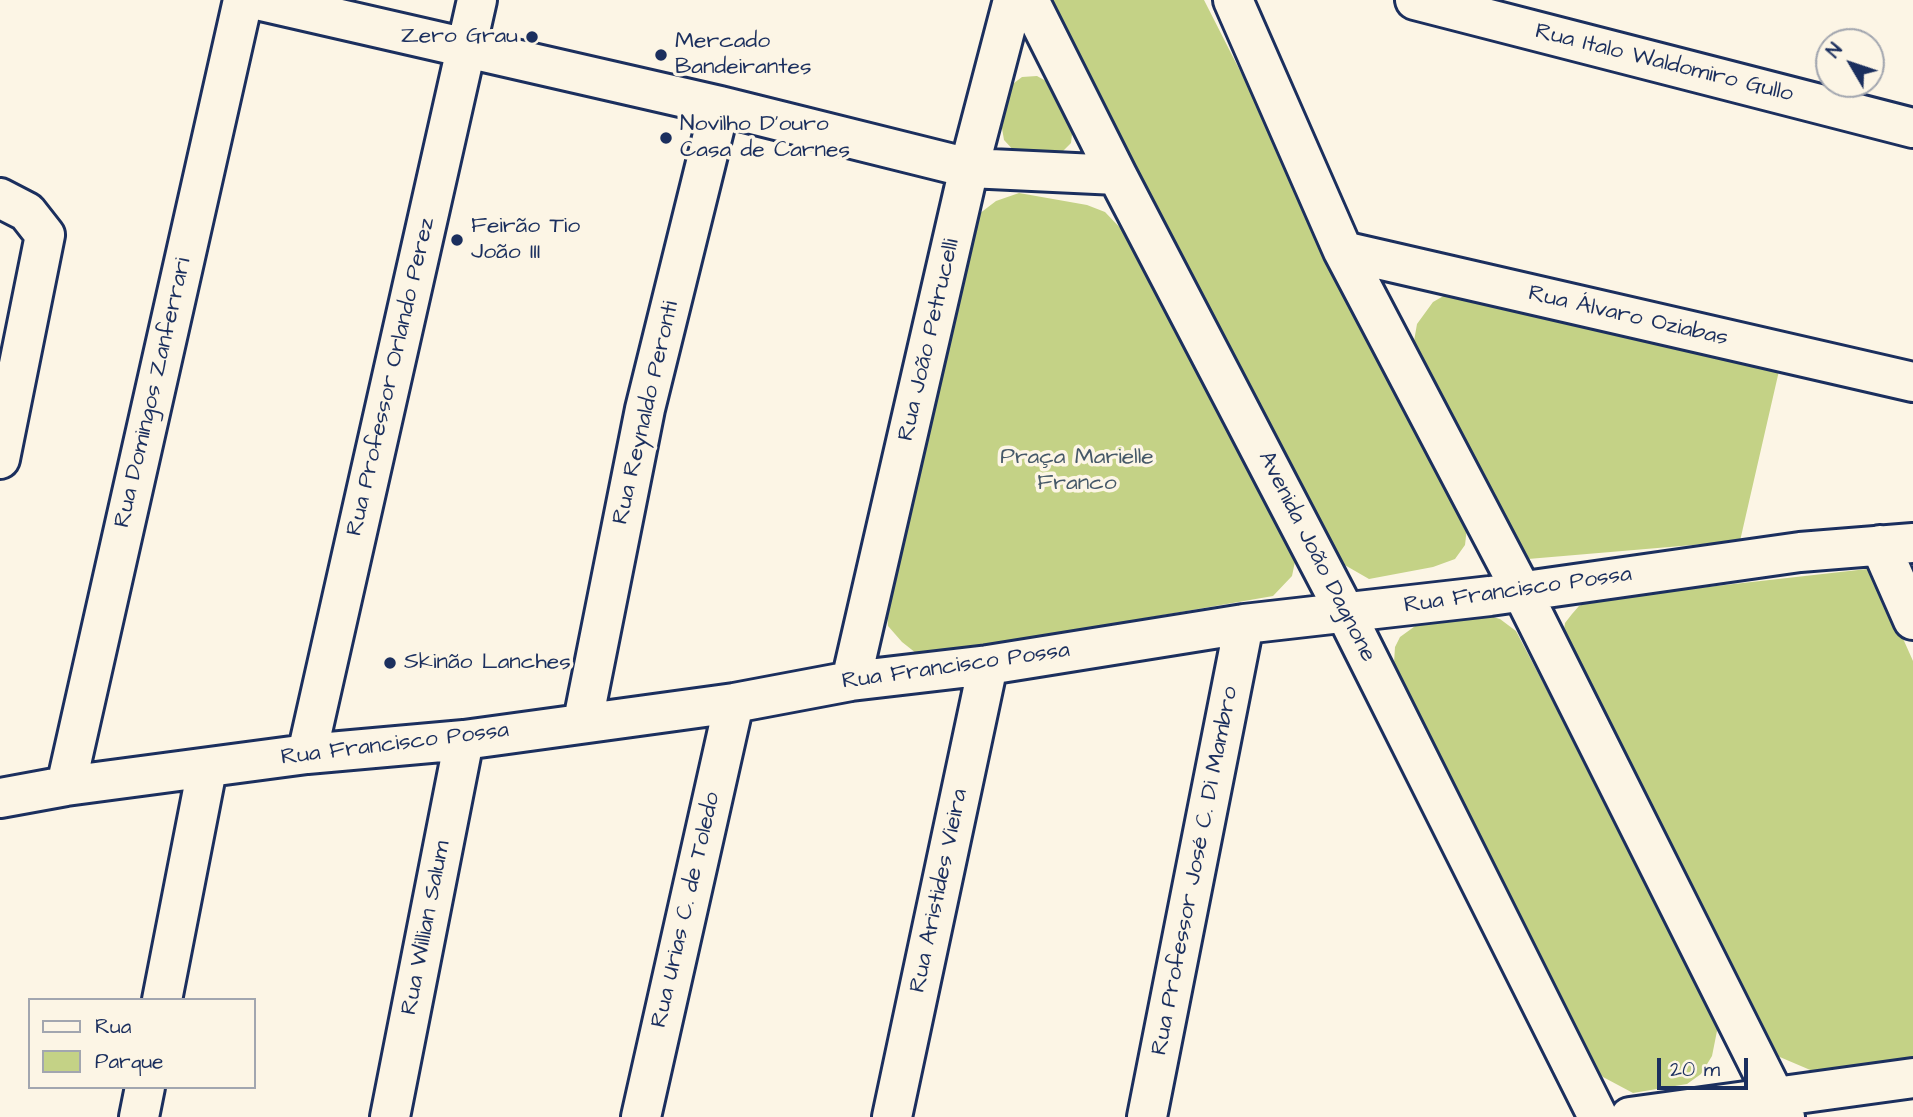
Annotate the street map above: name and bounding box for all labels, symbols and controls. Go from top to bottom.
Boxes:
street label: Rua Italo Waldomiro Gullo [1532,19,1796,109]
place label: Zero Grau [401,23,518,51]
place label: Mercado Bandeirantes [675,28,811,82]
north arrow [1815,28,1885,98]
marker: Zero Grau [524,29,540,45]
text: N [1821,38,1849,64]
marker: Mercado Bandeirantes [653,47,669,63]
place label: Novilho D'ouro Casa de Carnes [680,111,850,165]
marker: Novilho D'ouro Casa de Carnes [658,130,674,146]
place label: Feirão Tio João III [471,213,580,267]
street label: Rua Professor Orlando Perez [342,215,442,539]
marker: Feirão Tio João III [449,232,465,248]
street label: Rua João Petrucelli [893,236,967,444]
street label: Rua Domingos Zanferrari [110,255,198,531]
street label: Rua Álvaro Oziabas [1526,281,1730,353]
street label: Rua Reynaldo Peronti [608,299,686,527]
park label: Praça Marielle Franco [1000,444,1154,498]
street label: Avenida João Dagnone [1251,447,1381,667]
street label: Rua Francisco Possa [1402,561,1634,621]
street label: Rua Francisco Possa [840,637,1072,697]
place label: Skinão Lanches [404,649,571,677]
marker: Skinão Lanches [382,655,398,671]
street label: Rua Professor José C. Di Mambro [1147,684,1245,1058]
street label: Rua Francisco Possa [279,717,511,773]
street label: Rua Aristides Vieira [905,787,975,995]
street label: Rua Urias C. de Toledo [646,790,728,1030]
street label: Rua Willian Salum [397,839,457,1017]
legend [28,998,256,1089]
text: Rua [95,1012,131,1041]
scale bar [1661,1044,1752,1088]
text: Parque [95,1047,163,1076]
text: 20 m [1670,1055,1720,1084]

